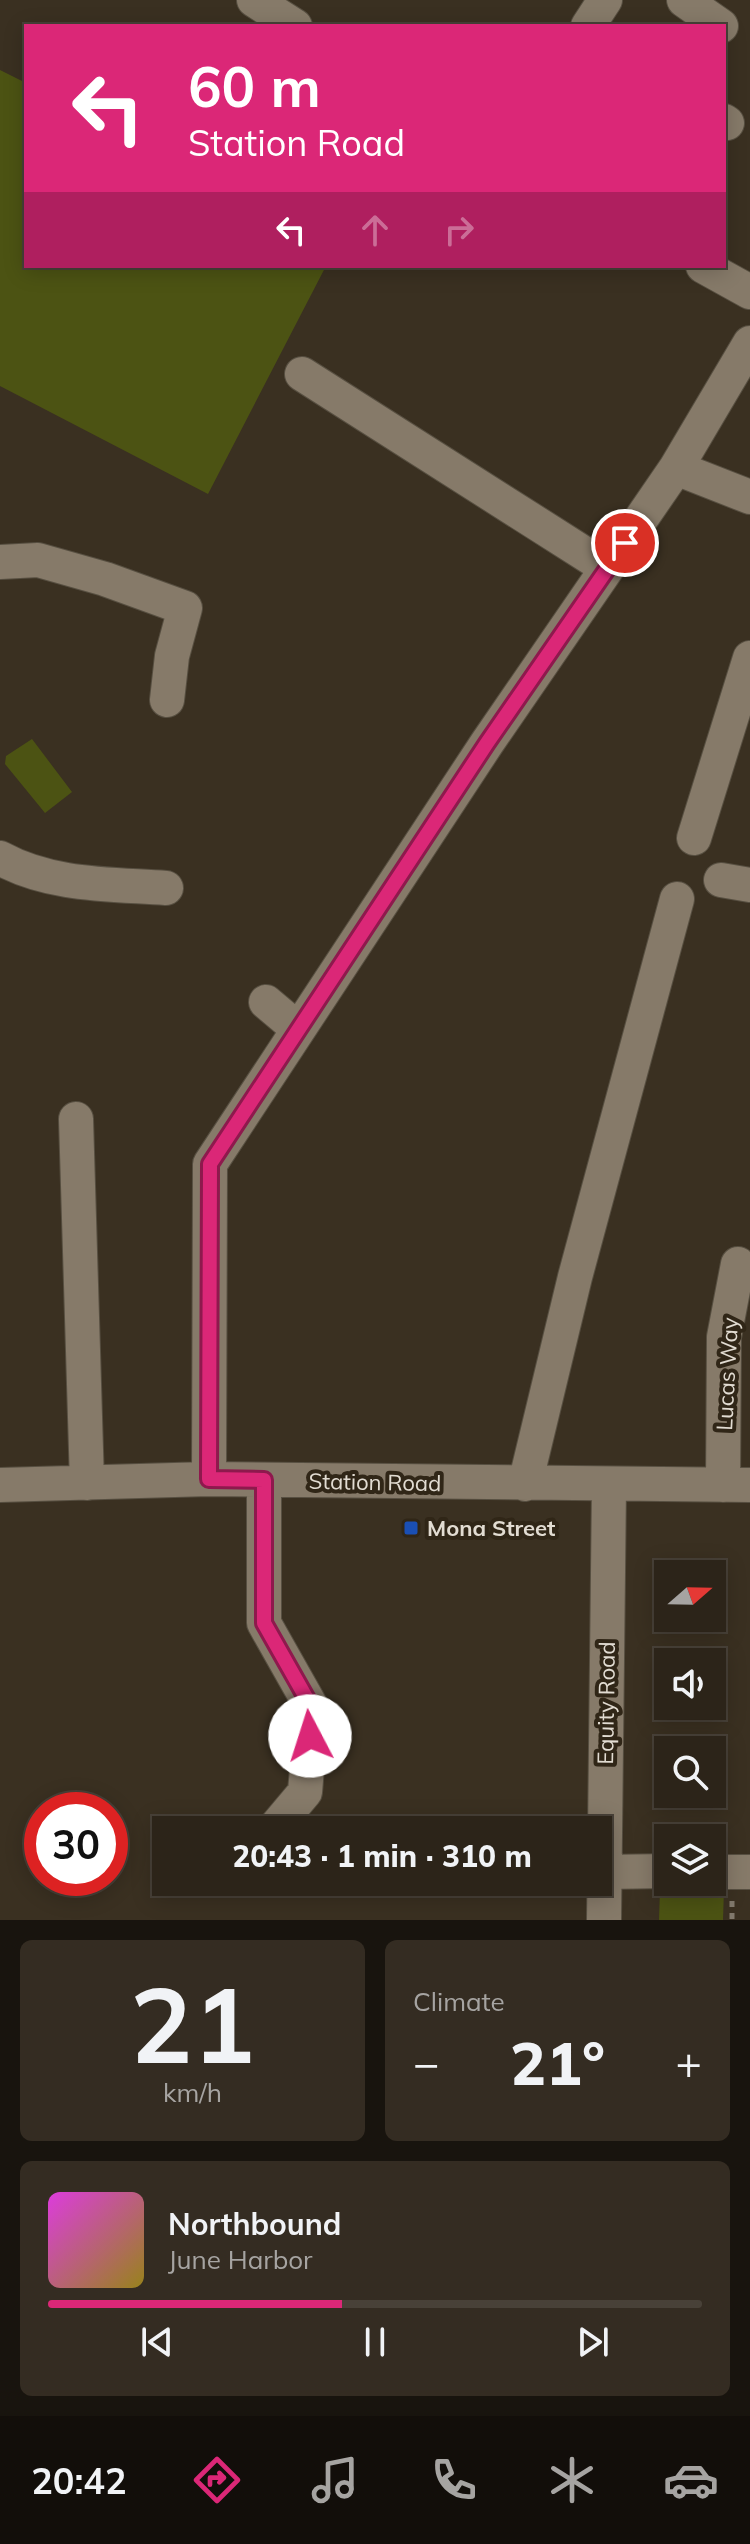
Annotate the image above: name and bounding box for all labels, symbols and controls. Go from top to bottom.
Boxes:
text: 60 m [188,51,321,121]
icon: left [56,56,160,160]
text: Station Road [188,120,405,165]
icon: left [269,208,313,252]
icon: ahead [353,208,397,252]
icon: right [437,208,481,252]
pin [591,509,659,577]
icon: arrive [603,521,647,565]
street label: Lucas Way [710,1316,744,1431]
street label: Station Road [308,1467,442,1497]
place label: Mona Street [427,1514,555,1542]
marker: Mona Street [402,1519,420,1537]
north arrow [654,1560,726,1632]
map controls [654,1560,726,1896]
street label: Equity Road [591,1641,621,1765]
button: sound [654,1648,726,1720]
position arrow [268,1694,352,1778]
button: search [654,1736,726,1808]
speed limit sign: 30 [24,1792,128,1896]
button: layers [654,1824,726,1896]
text: 20:43 · 1 min · 310 m [232,1837,532,1875]
text: 21 [130,1958,255,2089]
text: Climate [413,1985,505,2018]
text: 21° [510,2025,605,2100]
text: − [413,2035,439,2090]
text: + [676,2035,702,2090]
text: km/h [163,2076,222,2109]
text: Northbound [168,2205,341,2243]
text: June Harbor [168,2243,313,2276]
icon: previous [135,2320,179,2364]
icon: pause [353,2320,397,2364]
icon: next [571,2320,615,2364]
icon: directions [189,2452,245,2508]
icon: music [307,2452,363,2508]
icon: phone [426,2452,482,2508]
icon: climate [544,2452,600,2508]
icon: car [663,2452,719,2508]
text: 20:42 [31,2458,127,2503]

